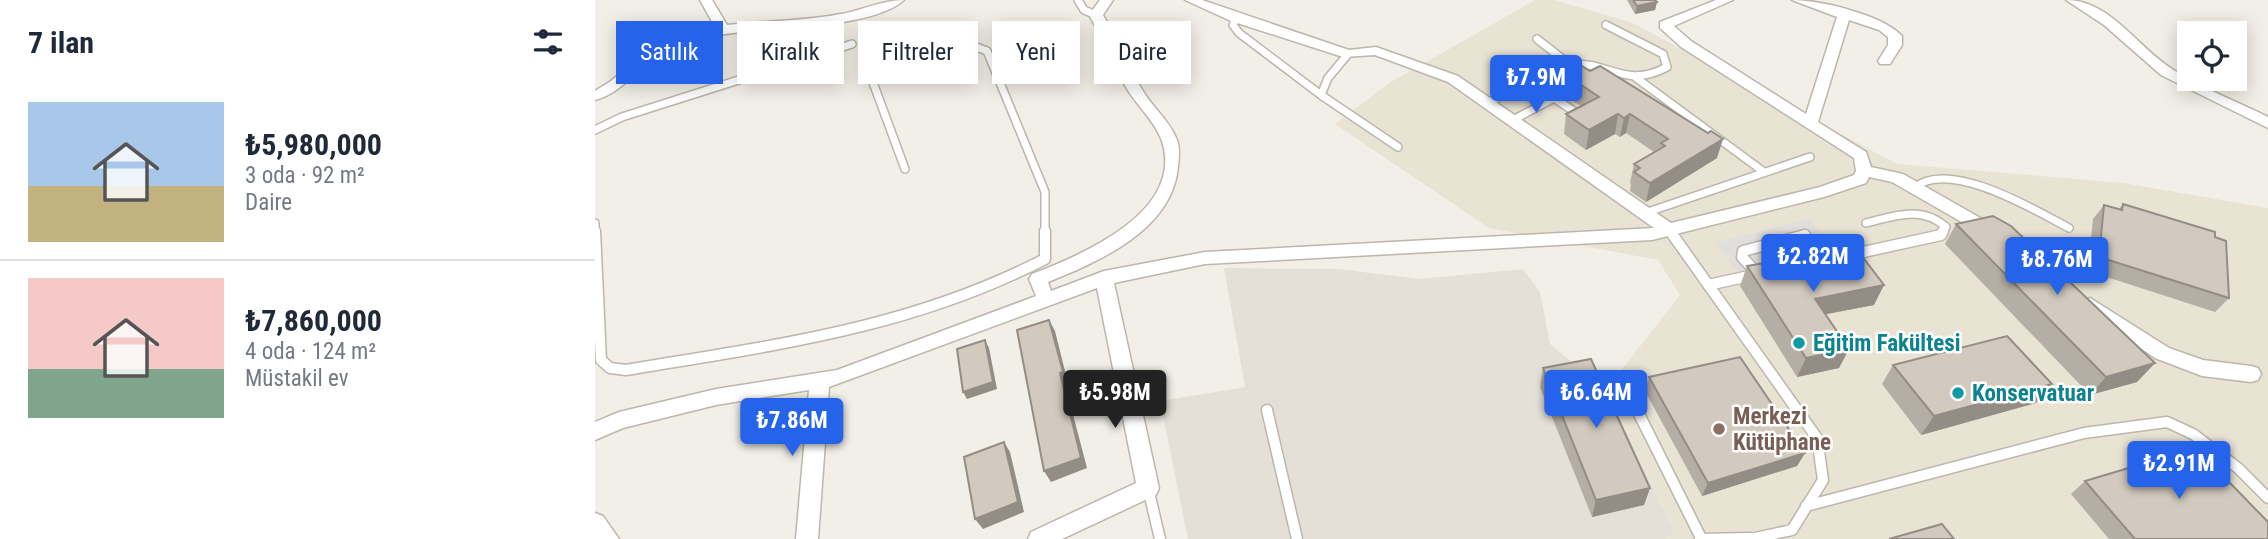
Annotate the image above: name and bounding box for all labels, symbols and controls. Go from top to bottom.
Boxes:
chip: Satılık [616,21,723,84]
chip: Kiralık [737,21,844,84]
chip: Filtreler [858,21,978,84]
chip: Yeni [992,21,1080,84]
chip: Daire [1094,21,1191,84]
map controls [2177,21,2247,91]
button: locate [2177,21,2247,91]
icon: filters [529,23,567,61]
text: 7 ilan [28,25,94,60]
pin: ₺7.9M [1487,55,1585,115]
text: ₺7.9M [1506,64,1566,91]
text: ₺5,980,000 [245,127,382,162]
icon: home [84,130,168,214]
text: 3 oda · 92 m² [245,162,365,189]
text: Daire [245,189,292,216]
pin: ₺2.82M [1756,234,1870,294]
pin: ₺8.76M [2000,238,2114,297]
text: ₺2.82M [1777,243,1849,270]
text: ₺8.76M [2021,246,2093,273]
text: ₺7,860,000 [245,303,382,338]
icon: home [84,306,168,390]
place label: Eğitim Fakültesi [1813,330,1960,357]
marker: Eğitim Fakültesi [1791,335,1807,351]
text: 4 oda · 124 m² [245,338,376,365]
text: Müstakil ev [245,365,348,392]
pin: ₺5.98M [1058,370,1172,430]
pin: ₺6.64M [1539,370,1653,430]
text: ₺5.98M [1079,379,1151,406]
text: ₺6.64M [1560,379,1632,406]
place label: Konservatuar [1972,380,2095,407]
marker: Konservatuar [1950,385,1966,401]
pin: ₺7.86M [735,398,849,458]
place label: Merkezi Kütüphane [1733,403,1831,456]
text: ₺7.86M [756,407,828,434]
marker: Merkezi Kütüphane [1711,421,1727,437]
pin: ₺2.91M [2122,442,2236,501]
text: ₺2.91M [2143,450,2215,477]

